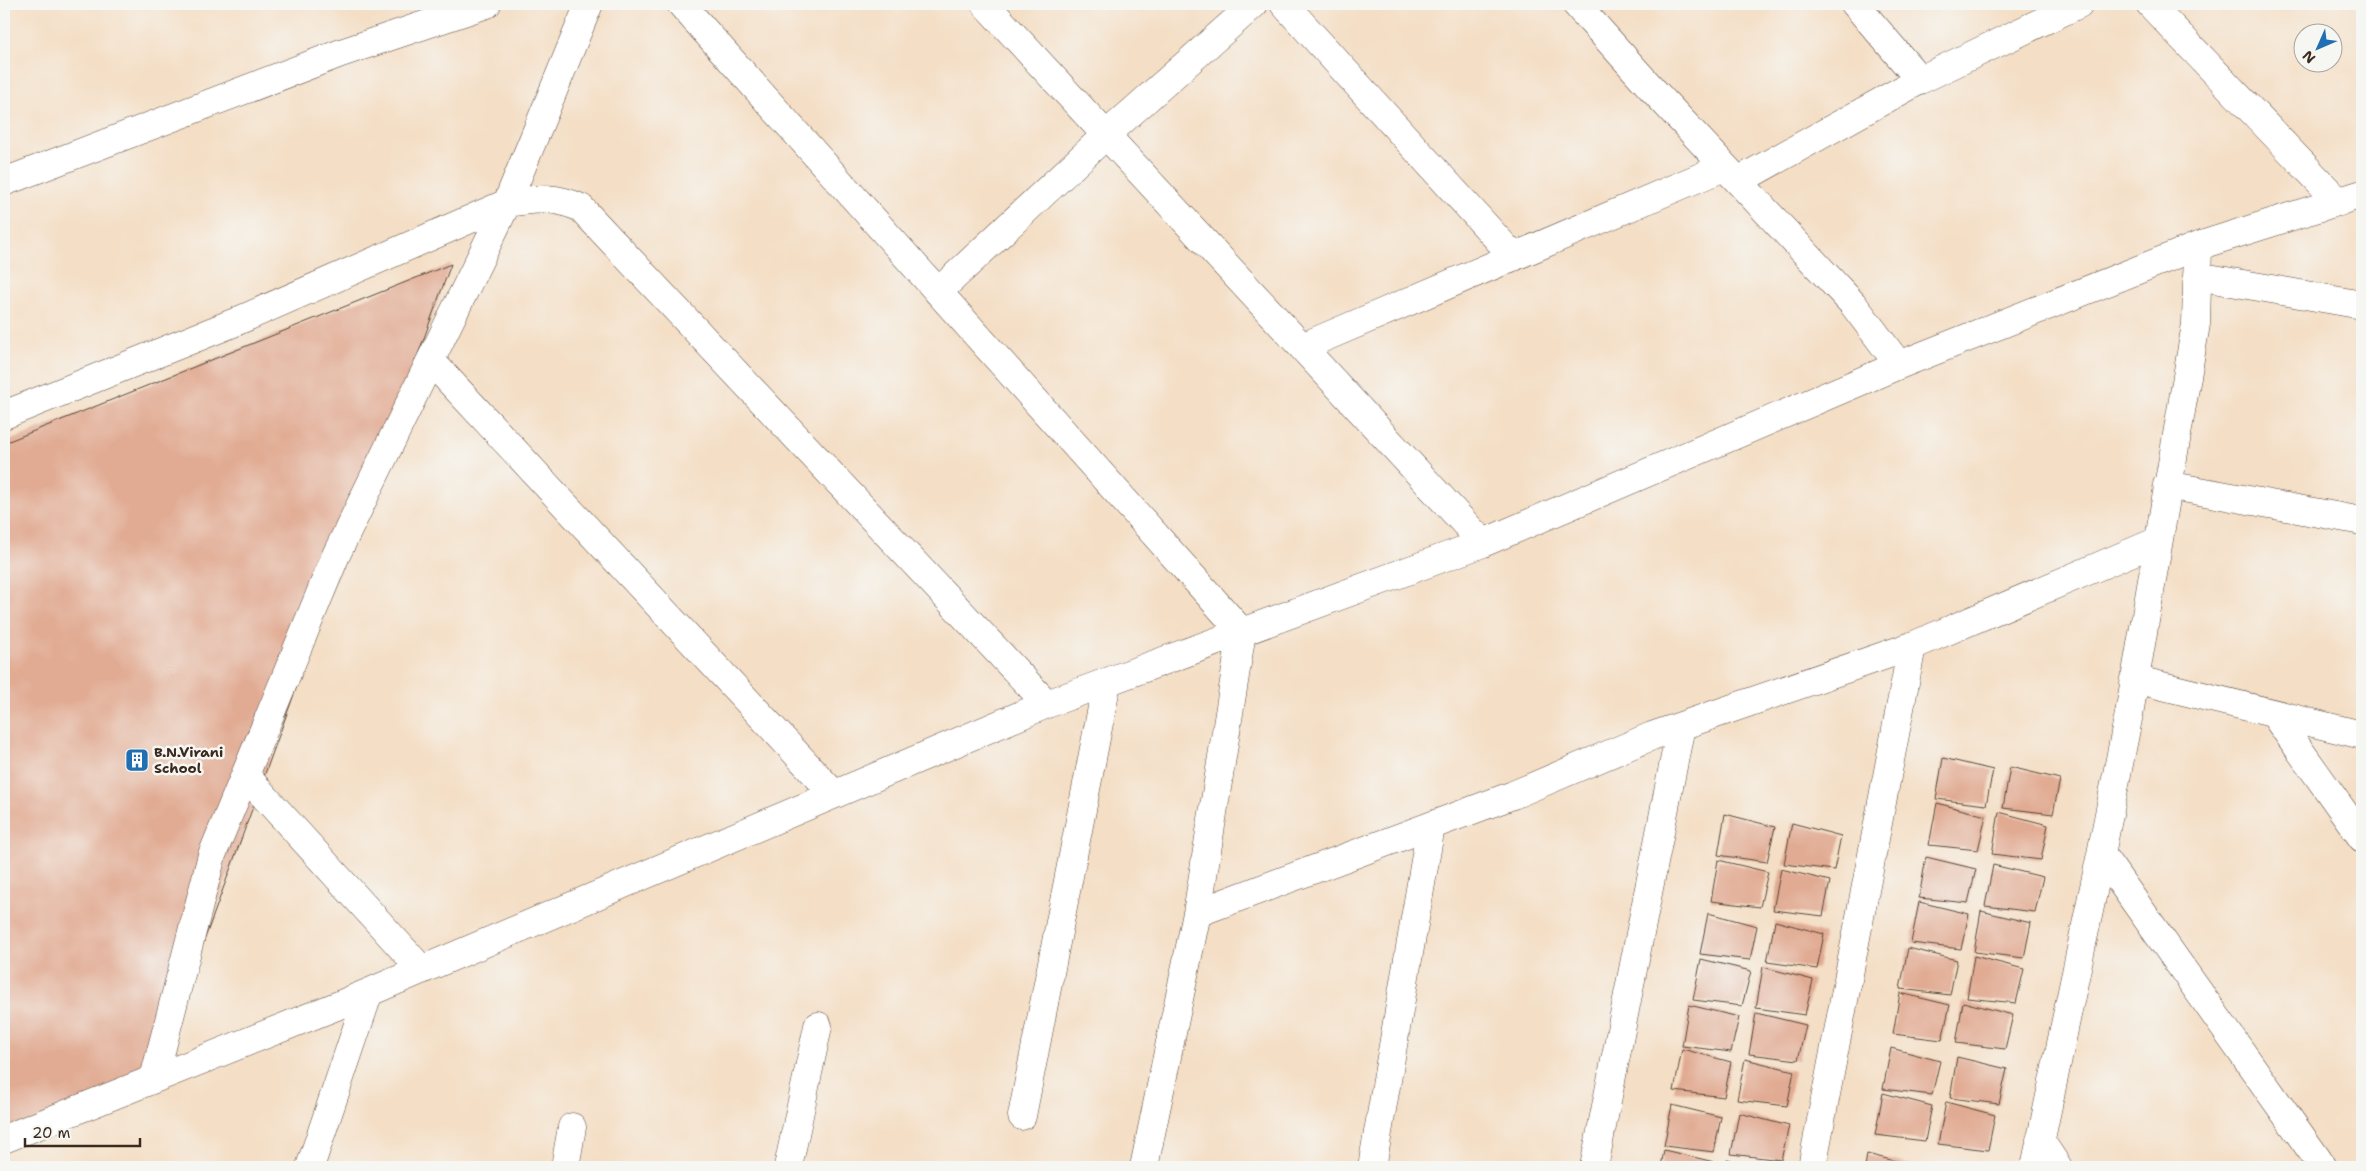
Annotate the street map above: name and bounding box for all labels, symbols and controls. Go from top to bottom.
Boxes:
north arrow [2294,22,2344,72]
text: N [2299,47,2319,67]
place label: B.N.Virani School [154,743,223,777]
building icon: B.N.Virani School [124,747,150,773]
scale bar [25,1116,140,1148]
text: 20 m [32,1123,71,1143]

